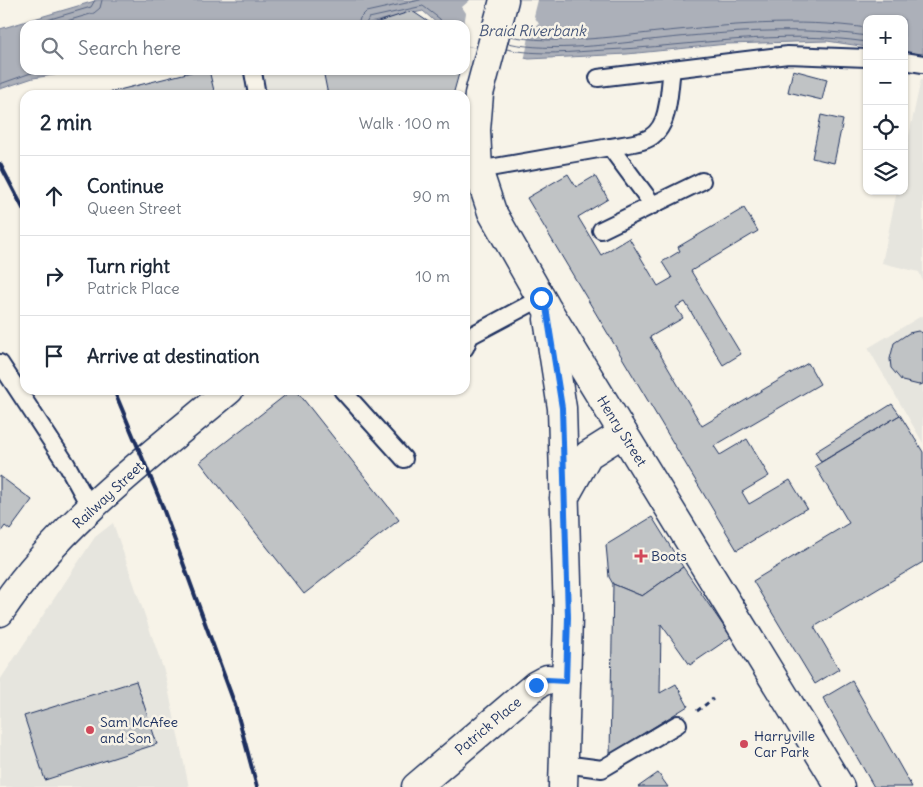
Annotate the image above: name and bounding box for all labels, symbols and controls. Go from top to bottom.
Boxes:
map controls [863,15,908,195]
button: + [863,15,908,60]
search box [20,20,470,75]
water label: Braid Riverbank [478,21,587,40]
icon: search [38,34,66,62]
text: Search here [78,36,181,60]
button: − [863,60,908,105]
button: locate [863,105,908,150]
text: 2 min [40,109,92,136]
text: Walk · 100 m [359,113,450,133]
button: layers [863,150,908,195]
text: Continue [87,174,164,198]
icon: ahead [40,182,68,210]
text: 90 m [412,186,450,206]
text: Queen Street [87,198,181,218]
text: Turn right [87,254,170,278]
icon: right [40,262,68,290]
text: 10 m [415,266,450,286]
text: Patrick Place [87,278,180,298]
route start [530,287,553,310]
icon: arrive [40,342,68,370]
text: Arrive at destination [87,344,260,368]
street label: Henry Street [593,392,651,470]
street label: Railway Street [69,457,147,533]
place label: Boots [651,547,687,565]
marker: Boots [635,550,647,562]
route end [525,674,548,697]
street label: Patrick Place [451,693,525,759]
place label: Sam McAfee and Son [100,713,178,747]
marker: Sam McAfee and Son [84,724,96,736]
place label: Harryville Car Park [754,727,815,761]
marker: Harryville Car Park [738,738,750,750]

